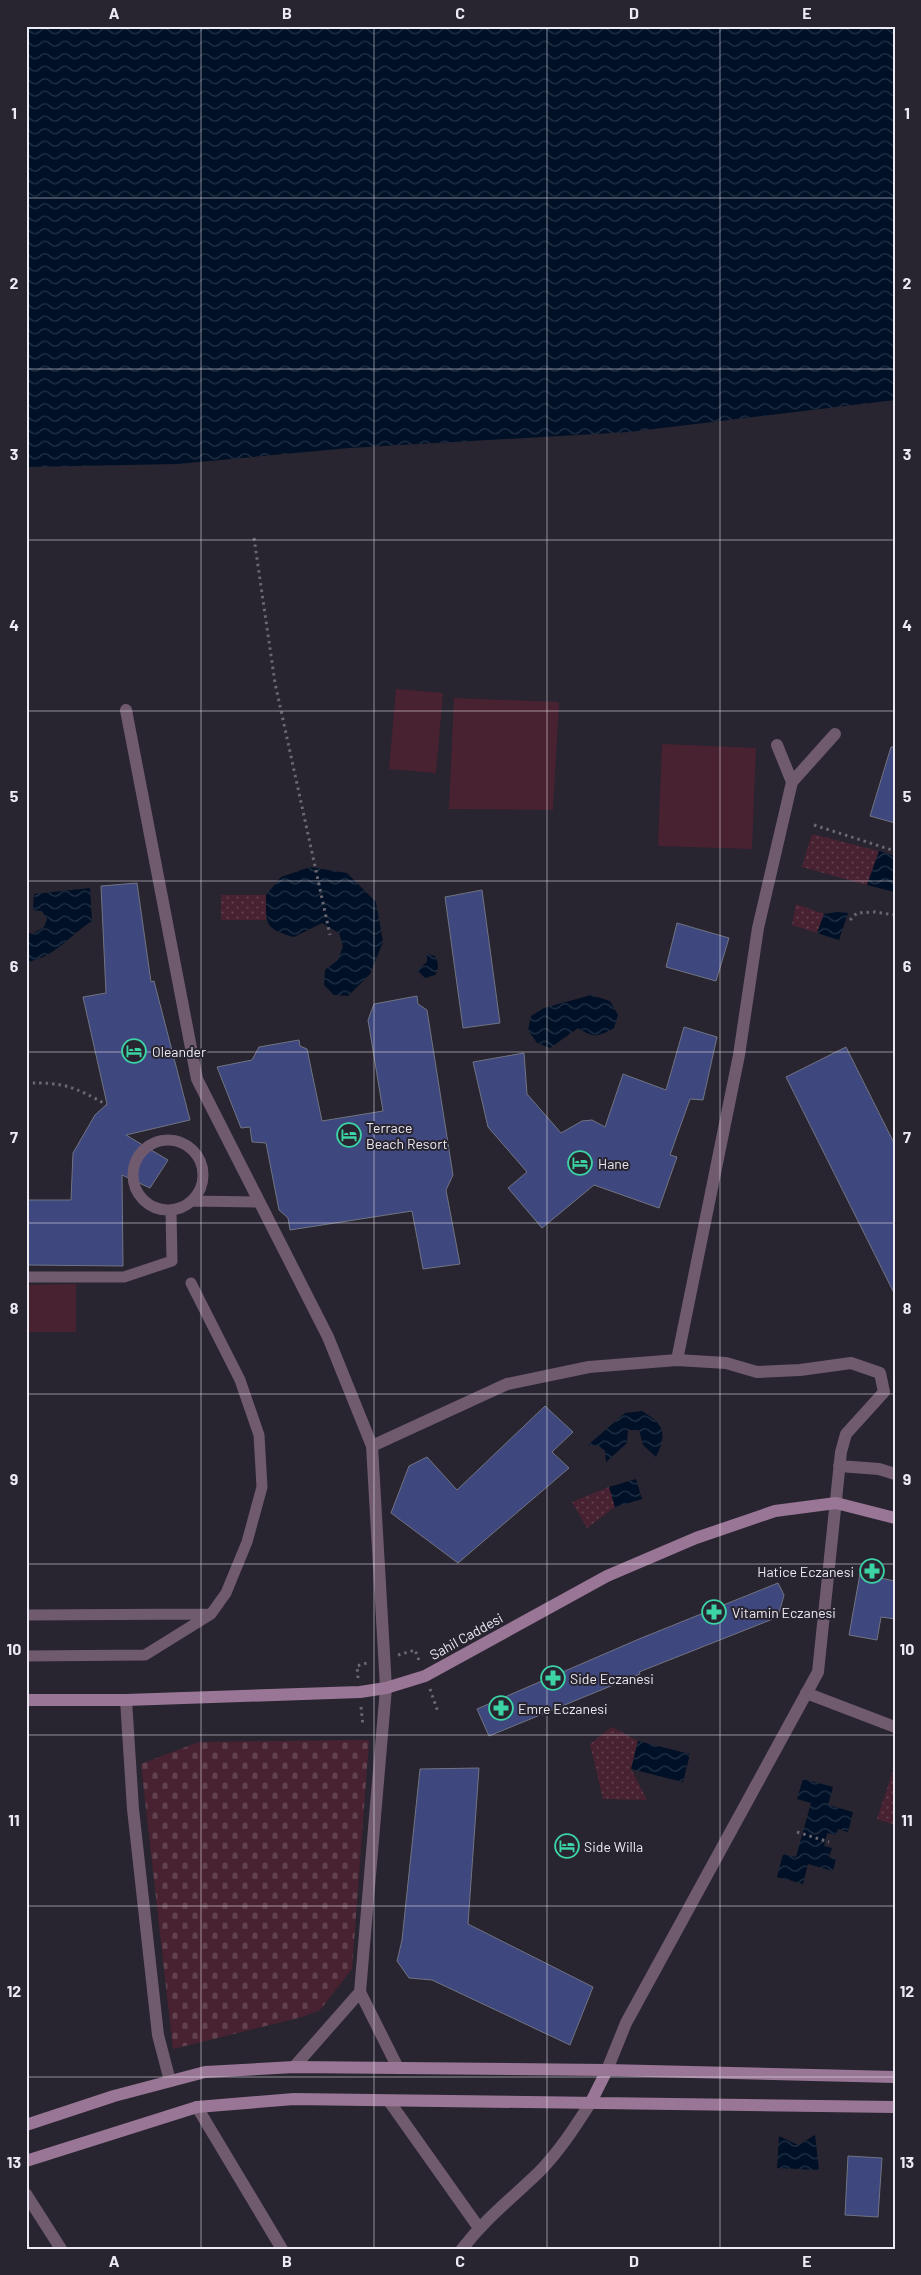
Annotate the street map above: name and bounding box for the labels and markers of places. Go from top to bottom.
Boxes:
hotel icon: Oleander [121,1038,147,1064]
place label: Oleander [152,1043,206,1060]
place label: Terrace Beach Resort [366,1119,448,1152]
hotel icon: Terrace Beach Resort [336,1122,362,1148]
hotel icon: Hane [567,1150,593,1176]
place label: Hane [598,1155,629,1172]
pharmacy icon: Hatice Eczanesi [859,1558,885,1584]
place label: Hatice Eczanesi [757,1563,854,1580]
pharmacy icon: Vitamin Eczanesi [701,1599,727,1625]
place label: Vitamin Eczanesi [732,1604,836,1621]
pharmacy icon: Side Eczanesi [540,1665,566,1691]
place label: Side Eczanesi [570,1670,654,1687]
pharmacy icon: Emre Eczanesi [488,1695,514,1721]
place label: Emre Eczanesi [518,1700,608,1717]
hotel icon: Side Willa [554,1833,580,1859]
place label: Side Willa [584,1838,643,1855]

